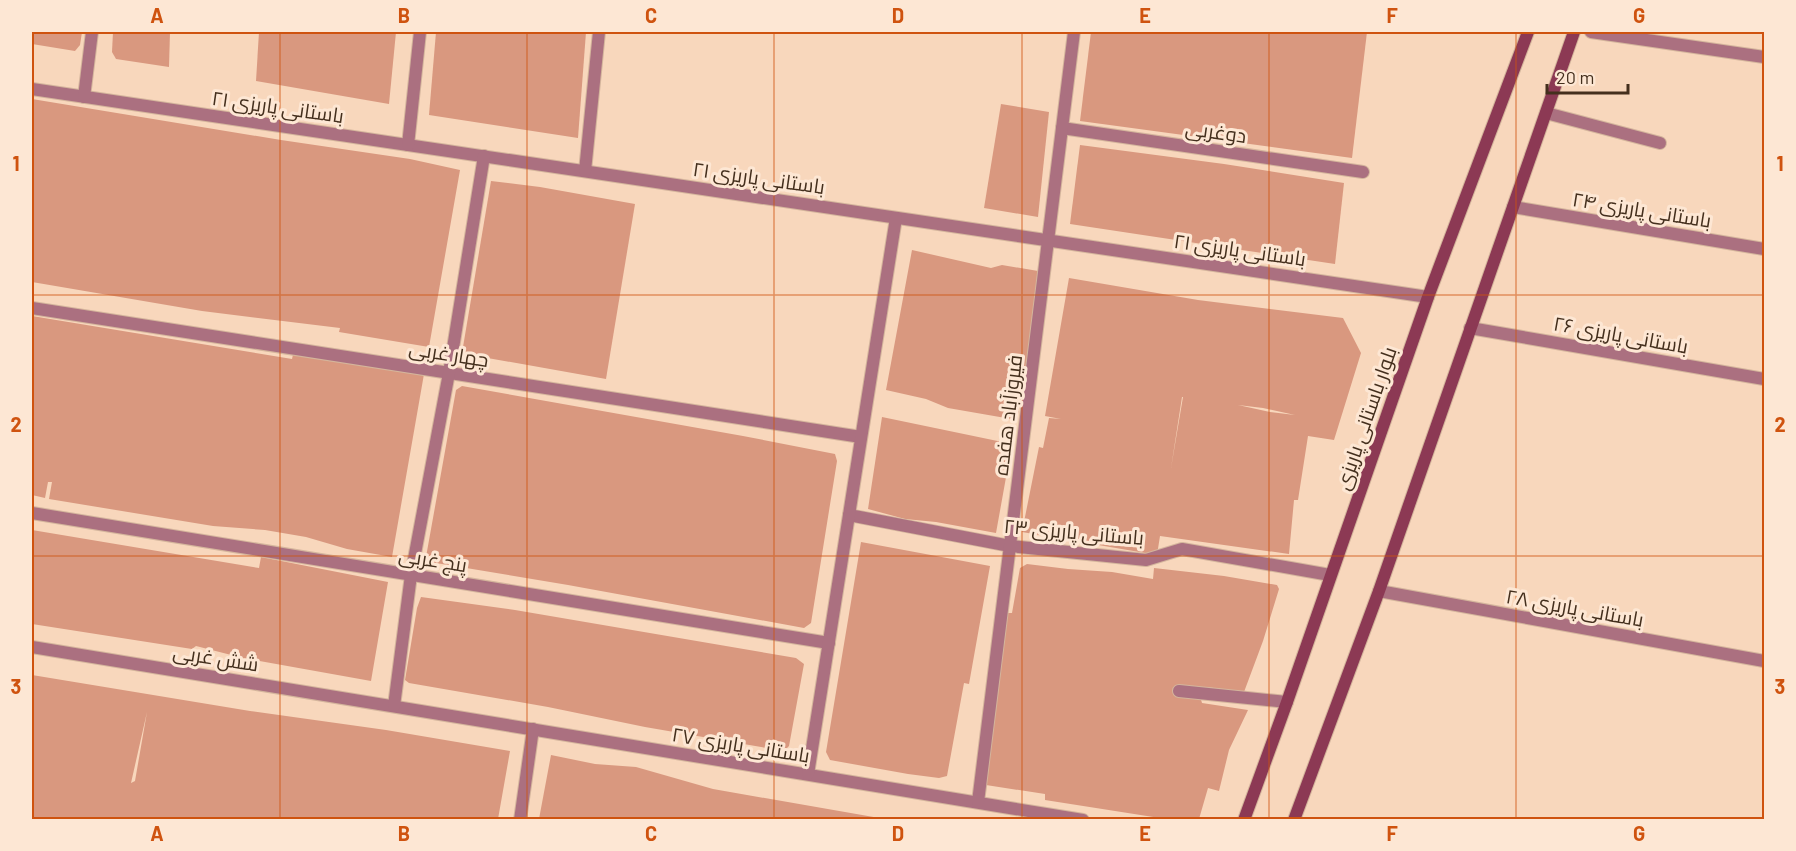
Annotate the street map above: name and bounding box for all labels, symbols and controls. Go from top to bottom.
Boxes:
text: A [150,3,164,27]
text: B [398,3,410,27]
text: C [645,3,657,27]
text: D [892,3,904,27]
text: E [1139,3,1151,27]
text: F [1386,3,1398,27]
text: G [1633,3,1645,27]
scale bar [1547,57,1628,95]
text: 20 m [1556,66,1594,88]
street label: باستانی پاریزی ۲۱ [210,85,346,129]
street label: دوغربی [1184,115,1248,149]
text: 1 [12,151,20,175]
text: 1 [1776,151,1784,175]
street label: باستانی پاریزی ۲۱ [691,156,827,200]
street label: باستانی پاریزی ۲۴ [1571,186,1713,234]
street label: باستانی پاریزی ۲۱ [1172,228,1308,272]
street label: باستانی پاریزی ۲۶ [1551,310,1690,360]
street label: چهار غربی [407,335,491,373]
street label: بلوار باستانی پاریزی [1329,343,1403,493]
street label: فیروزآباد هفده [988,353,1027,477]
text: 2 [10,412,22,436]
text: 2 [1774,412,1786,436]
street label: باستانی پاریزی ۲۳ [1003,513,1145,551]
street label: پنج غربی [397,542,469,579]
street label: باستانی پاریزی ۲۸ [1504,583,1646,633]
street label: شش غربی [171,638,261,678]
text: 3 [11,674,21,698]
text: 3 [1775,674,1785,698]
street label: باستانی پاریزی ۲۷ [670,721,812,769]
text: A [150,821,164,845]
text: B [398,821,410,845]
text: C [645,821,657,845]
text: D [892,821,904,845]
text: E [1139,821,1151,845]
text: F [1386,821,1398,845]
text: G [1633,821,1645,845]

